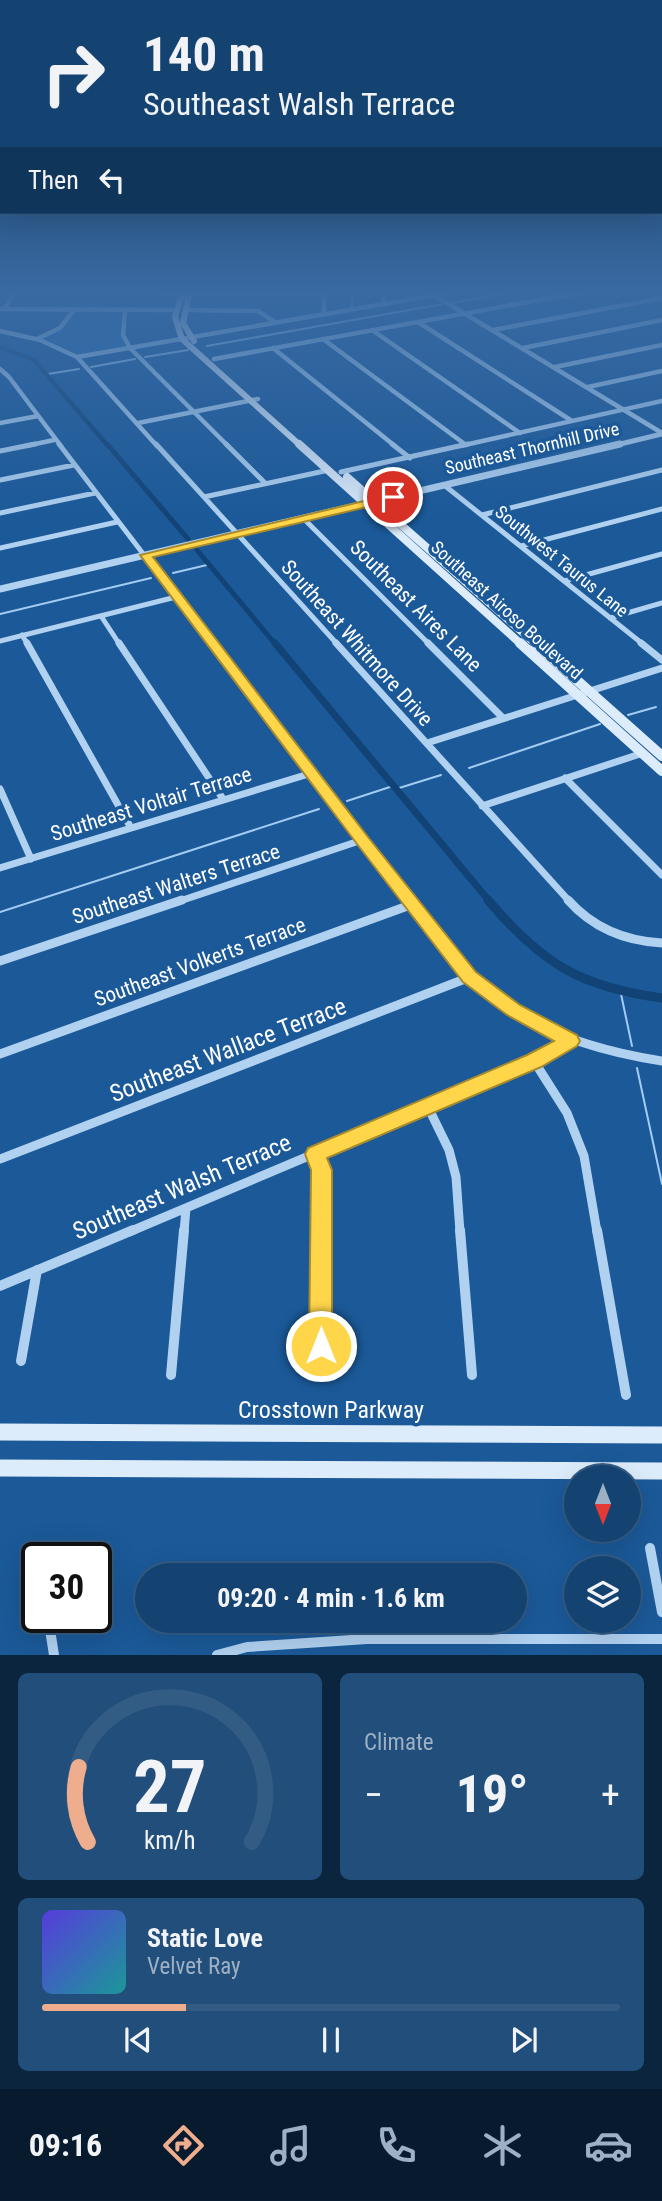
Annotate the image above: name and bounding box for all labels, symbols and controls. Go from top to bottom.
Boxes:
text: 140 m [143,26,265,83]
icon: right [28,28,119,119]
text: Southeast Walsh Terrace [143,85,455,123]
icon: left [93,161,131,199]
text: Then [28,165,79,195]
street label: Southeast Thornhill Drive [443,418,621,478]
pin [363,467,423,527]
icon: arrive [374,478,412,516]
street label: Southwest Taurus Lane [491,501,633,621]
street label: Southeast Aires Lane [345,535,487,677]
street label: Southeast Airoso Boulevard [427,536,587,684]
street label: Southeast Whitmore Drive [276,555,438,731]
street label: Southeast Voltair Terrace [48,762,254,846]
street label: Southeast Walters Terrace [69,839,283,929]
street label: Southeast Volkerts Terrace [91,913,309,1011]
street label: Southeast Wallace Terrace [106,992,350,1108]
street label: Southeast Walsh Terrace [69,1128,295,1246]
position arrow [284,1309,358,1383]
street label: Crosstown Parkway [238,1396,424,1424]
north arrow [564,1465,640,1542]
map controls [564,1465,641,1633]
speed limit sign: 30 [21,1542,112,1633]
button: layers [564,1556,641,1633]
text: 09:20 · 4 min · 1.6 km [217,1583,445,1613]
text: Climate [364,1729,434,1756]
text: 27 [133,1745,207,1831]
text: 19° [456,1764,528,1825]
text: − [364,1773,383,1817]
text: + [601,1773,620,1817]
text: km/h [144,1826,196,1855]
text: Static Love [147,1923,263,1953]
text: Velvet Ray [147,1953,241,1980]
icon: previous [119,2021,157,2059]
icon: pause [312,2021,350,2059]
icon: next [505,2021,543,2059]
icon: directions [159,2121,208,2170]
icon: music [266,2121,315,2170]
icon: phone [372,2121,421,2170]
icon: climate [478,2121,527,2170]
icon: car [584,2121,633,2170]
text: 09:16 [29,2126,102,2164]

